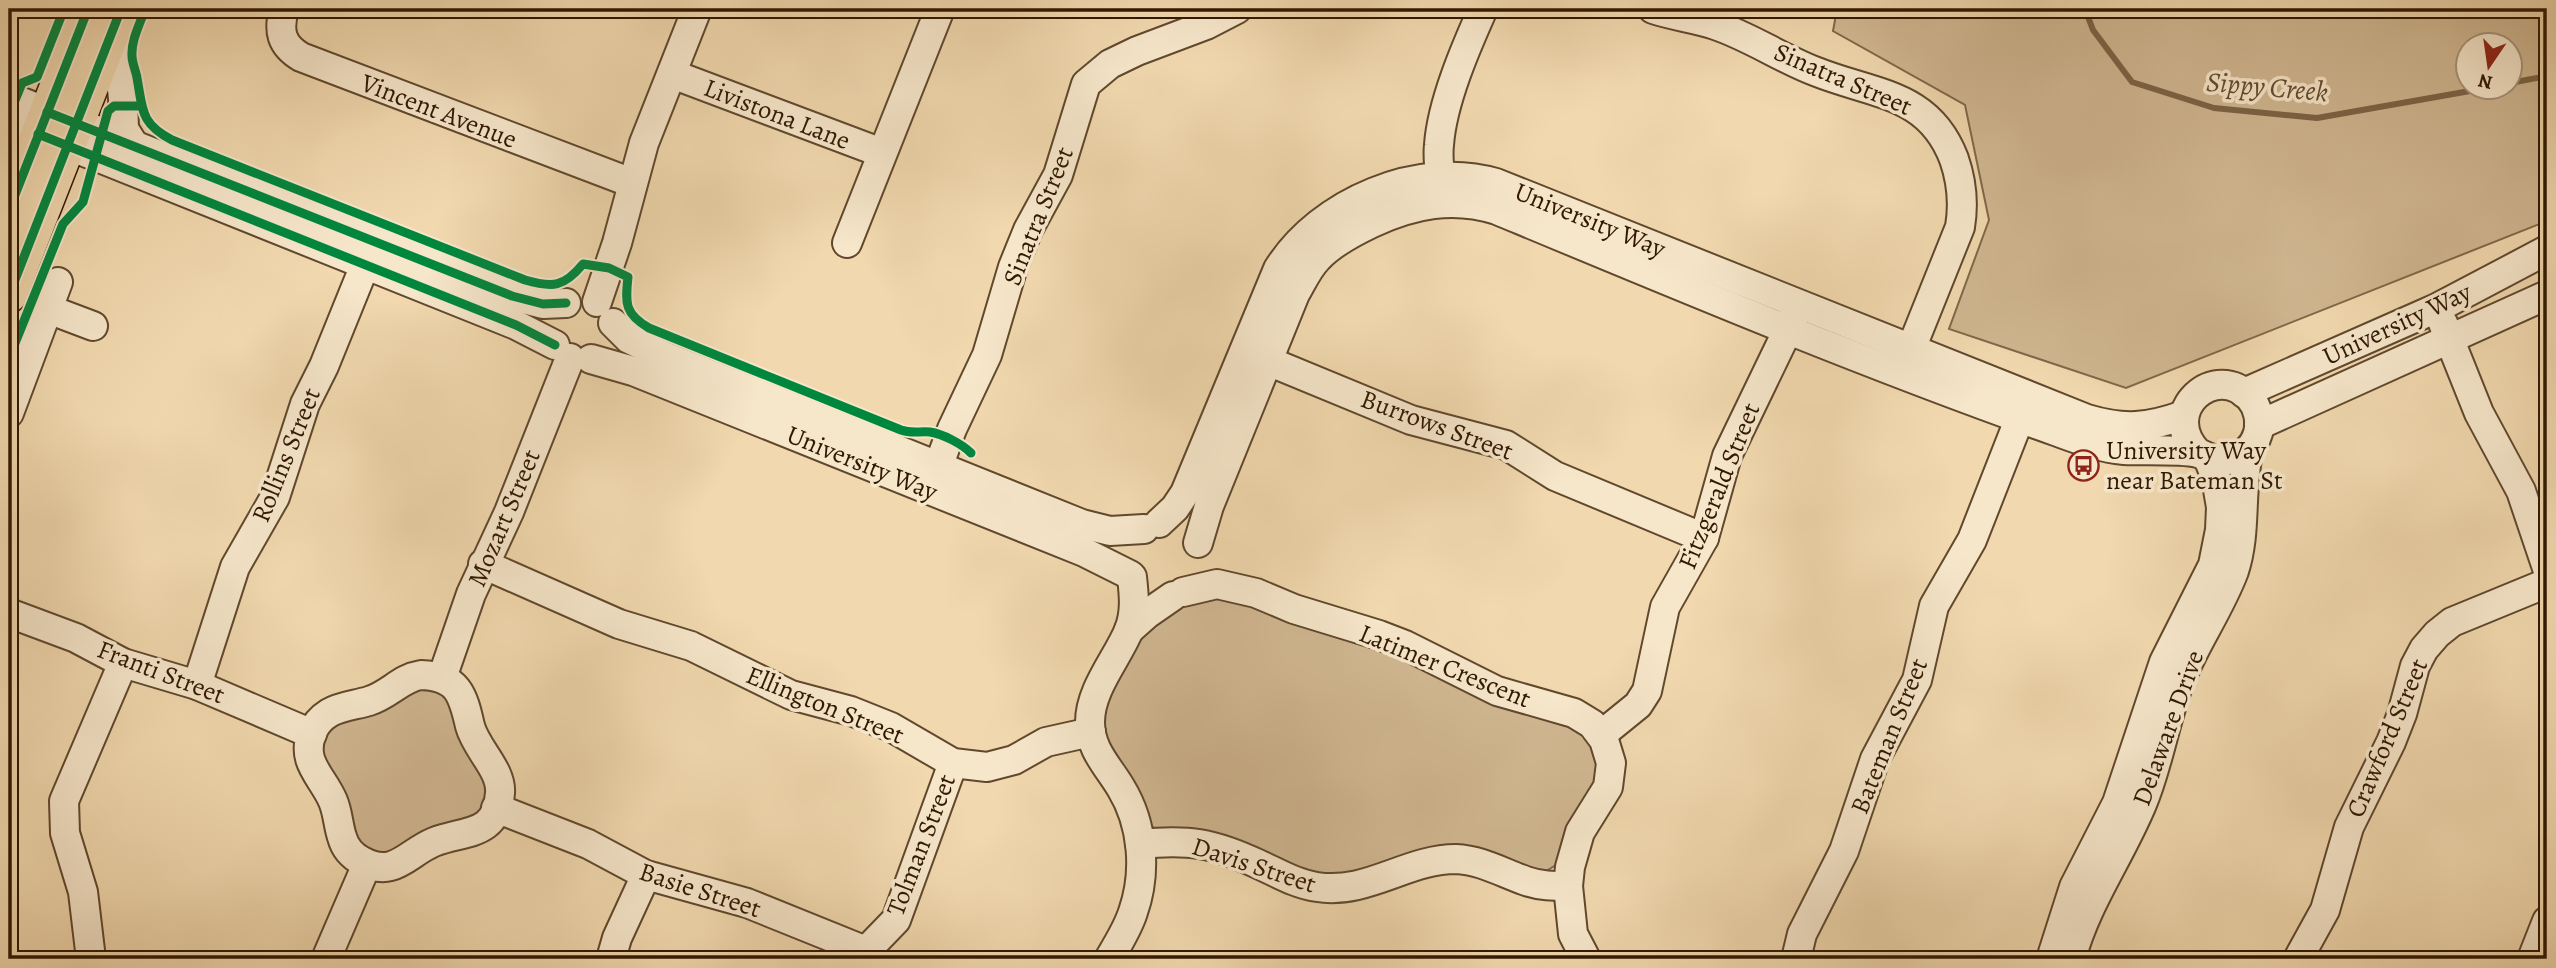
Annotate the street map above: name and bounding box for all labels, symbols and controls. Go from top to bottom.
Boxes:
north arrow [2454,32,2524,102]
street label: Sinatra Street [1769,34,1918,124]
water label: Sippy Creek [2205,63,2329,111]
street label: Vincent Avenue [355,65,522,157]
text: N [2476,67,2495,96]
street label: Livistona Lane [699,70,855,158]
street label: Sinatra Street [994,141,1082,291]
street label: University Way [1509,174,1671,266]
street label: University Way [2317,274,2477,374]
street label: Burrows Street [1356,381,1518,469]
street label: Rollins Street [243,382,329,527]
street label: Fitzgerald Street [1670,397,1768,574]
street label: University Way [781,417,943,509]
place label: University Way near Bateman St [2106,433,2283,498]
street label: Mozart Street [459,444,549,592]
bus stop icon: University Way near Bateman St [2066,448,2100,482]
street label: Latimer Crescent [1354,616,1536,717]
street label: Franti Street [92,632,230,712]
street label: Delaware Drive [2124,646,2212,810]
street label: Bateman Street [1842,653,1936,819]
street label: Crawford Street [2338,653,2436,823]
street label: Ellington Street [741,657,910,753]
street label: Tolman Street [878,769,964,921]
street label: Davis Street [1188,829,1321,902]
street label: Basie Street [635,854,766,926]

